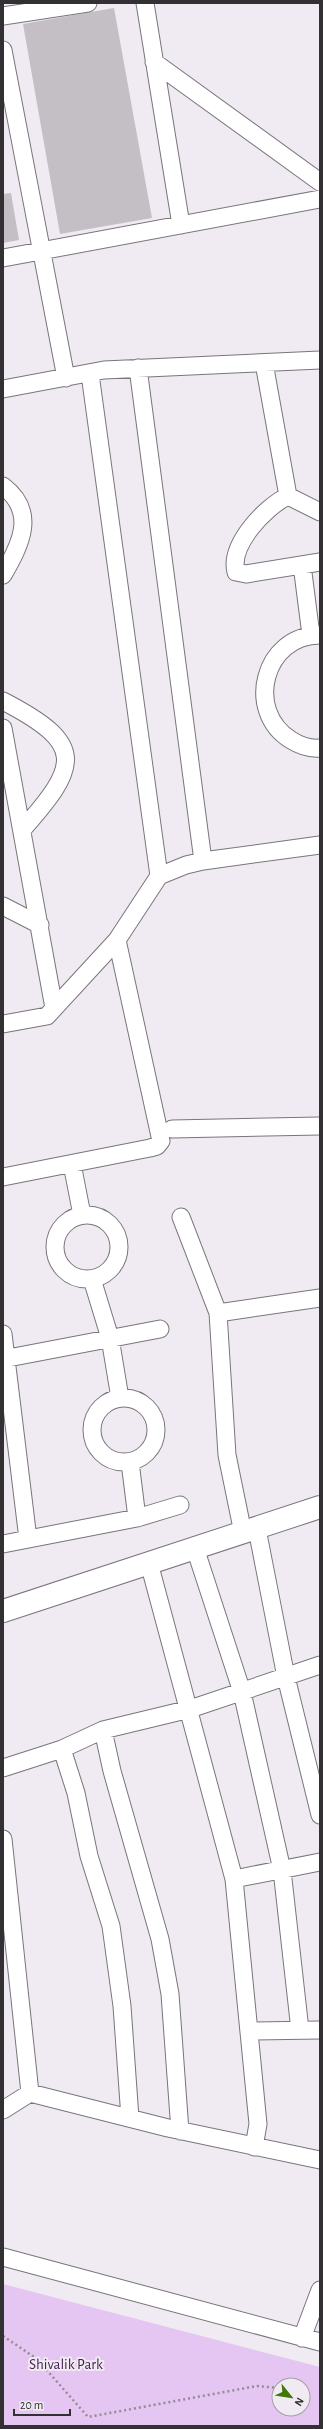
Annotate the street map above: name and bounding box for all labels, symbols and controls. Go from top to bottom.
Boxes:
park label: Shivalik Park [29,2357,103,2372]
north arrow [271,2377,311,2417]
scale bar [14,2391,70,2417]
text: N [293,2396,306,2408]
text: 20 m [20,2399,43,2411]

